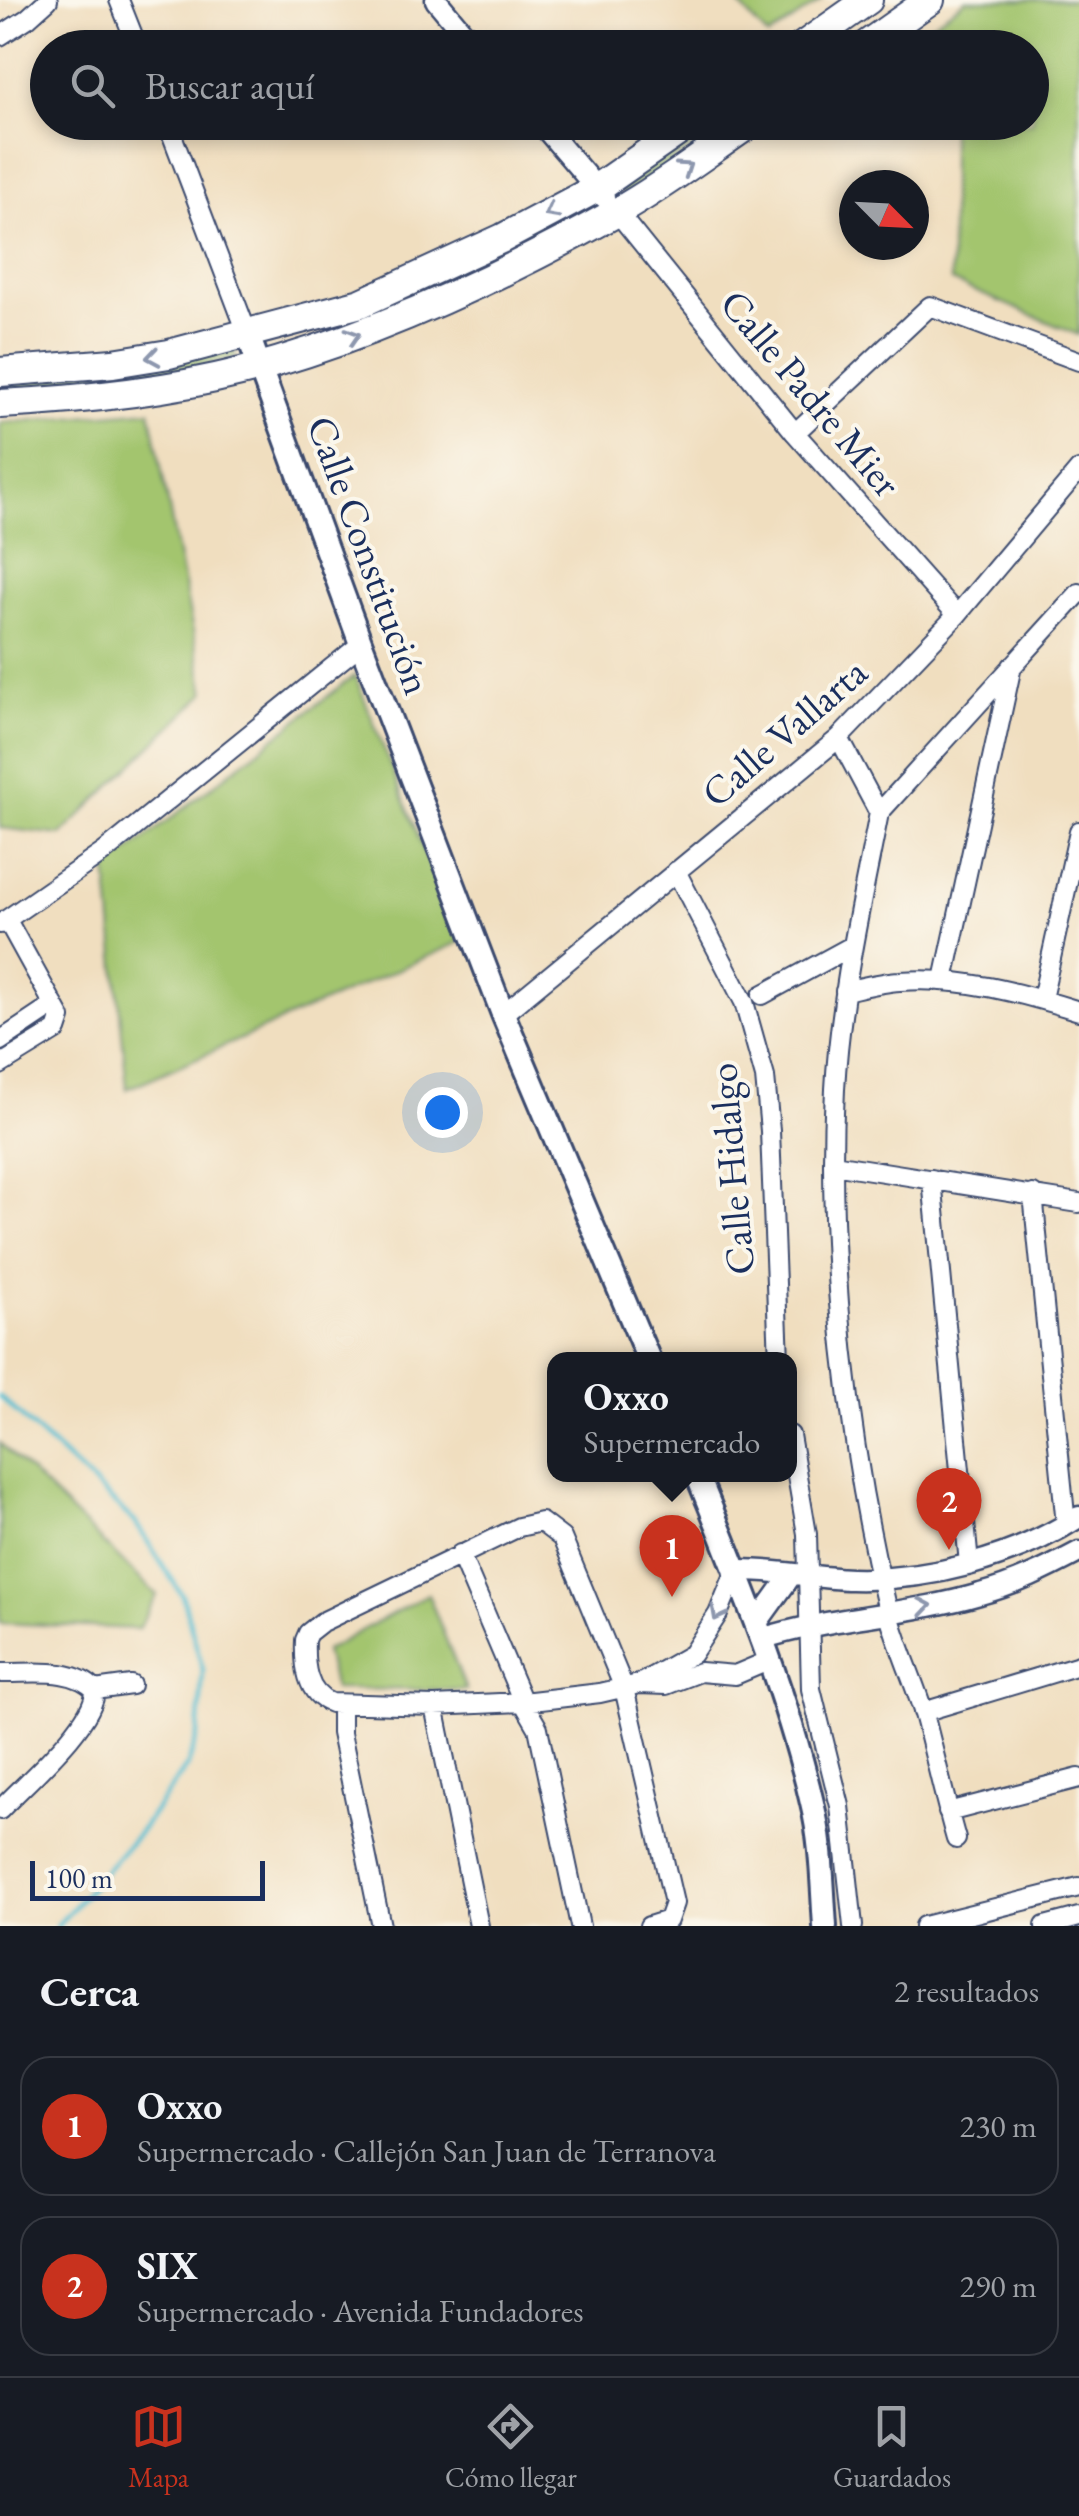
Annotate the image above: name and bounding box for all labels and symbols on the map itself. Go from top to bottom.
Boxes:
one-way arrow [673,162,692,180]
north arrow [839,170,929,260]
one-way arrow [544,200,562,220]
street label: Calle Padre Mier [709,279,913,508]
one-way arrow [344,327,361,348]
one-way arrow [145,345,161,366]
street label: Calle Constitución [296,409,444,701]
street label: Calle Vallarta [690,646,878,818]
street label: Calle Hidalgo [696,1061,766,1277]
your location [417,1087,468,1138]
pin: 2 [916,1468,982,1550]
pin: 1 [640,1514,704,1597]
one-way arrow [917,1596,934,1617]
one-way arrow [710,1604,730,1622]
scale bar [30,1856,265,1900]

